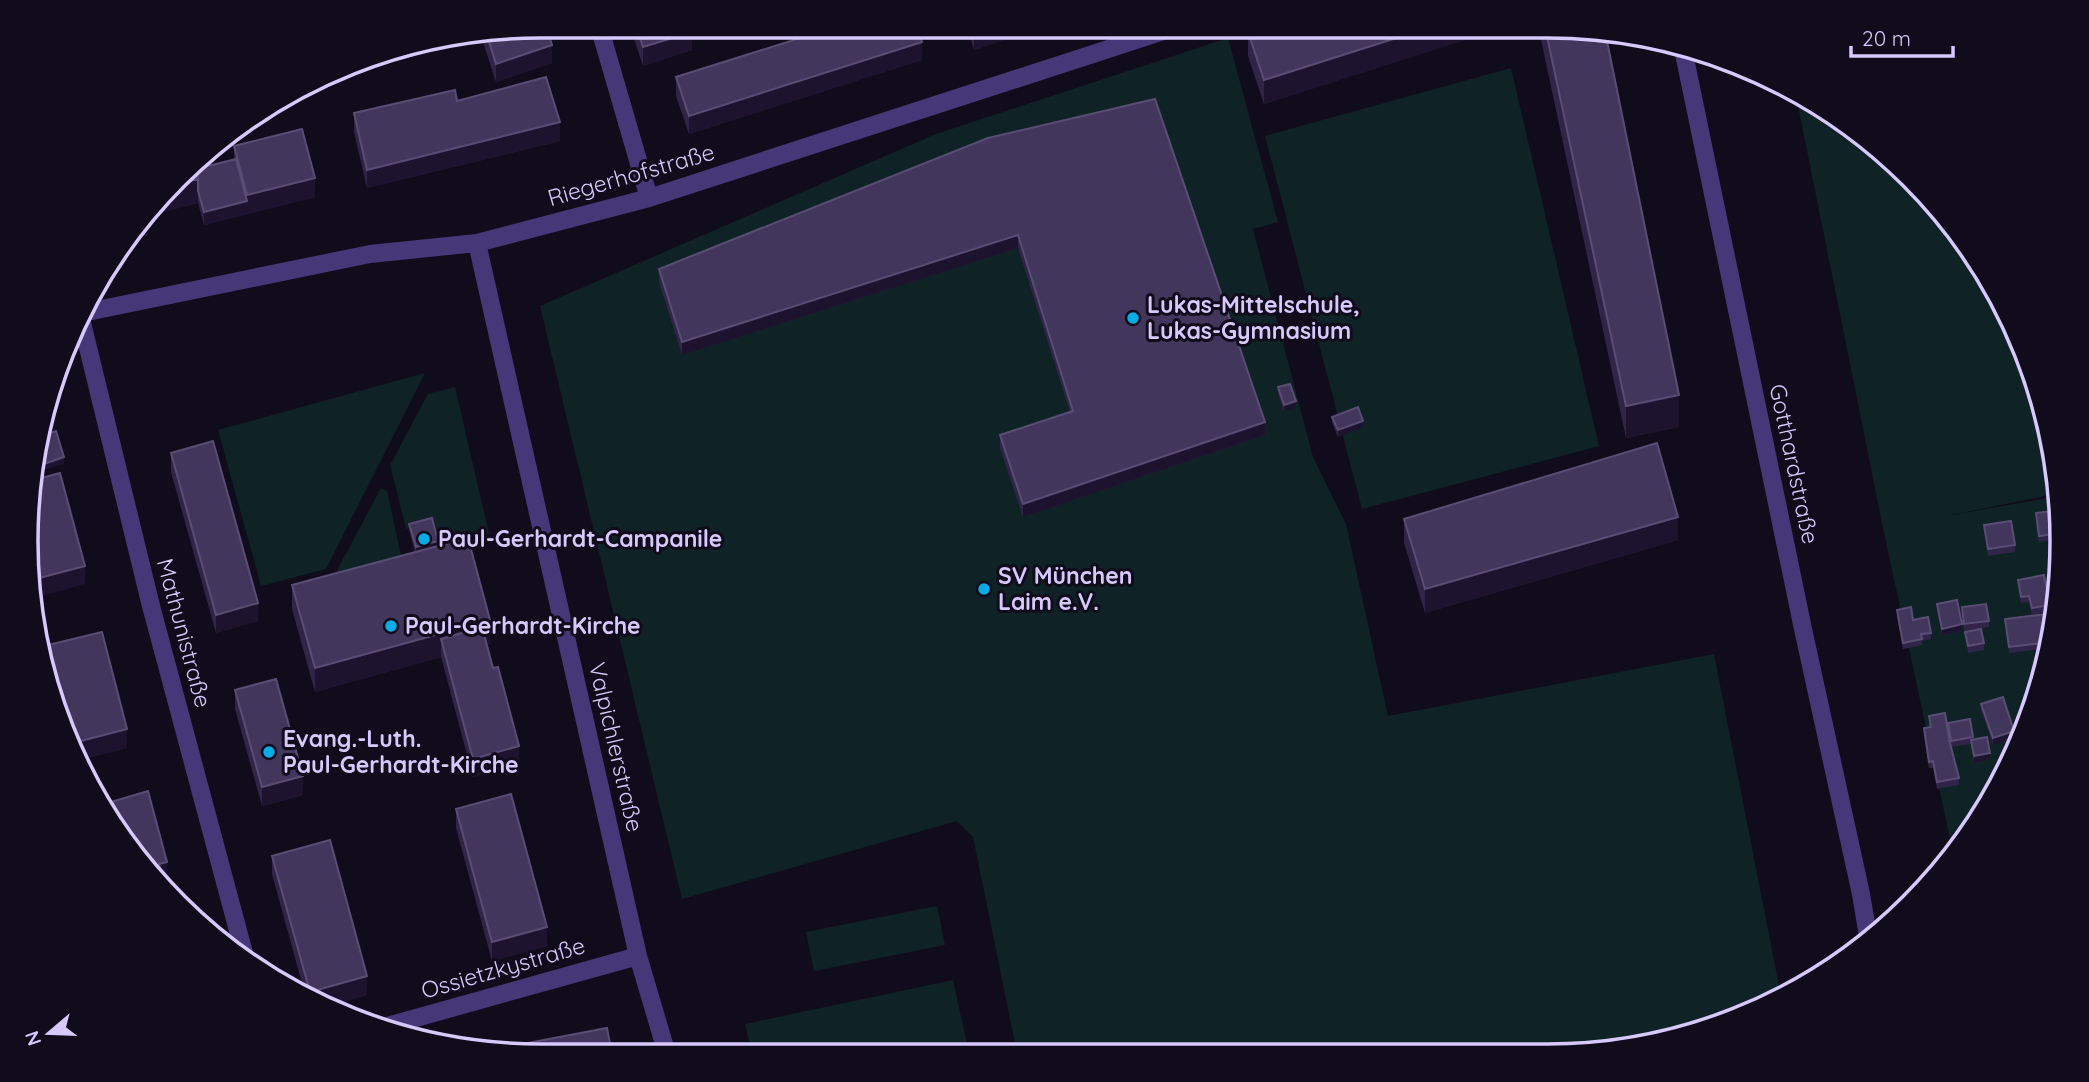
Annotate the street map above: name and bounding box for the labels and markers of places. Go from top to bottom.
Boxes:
place label: Lukas-Mittelschule, Lukas-Gymnasium [1147,290,1360,345]
marker: Lukas-Mittelschule, Lukas-Gymnasium [1125,310,1141,326]
place label: Paul-Gerhardt-Campanile [438,524,722,553]
marker: Paul-Gerhardt-Campanile [416,531,432,547]
place label: SV München Laim e.V. [998,561,1133,616]
marker: SV München Laim e.V. [976,581,992,597]
place label: Paul-Gerhardt-Kirche [405,611,641,640]
marker: Paul-Gerhardt-Kirche [383,618,399,634]
place label: Evang.-Luth. Paul-Gerhardt-Kirche [283,724,519,779]
marker: Evang.-Luth. Paul-Gerhardt-Kirche [261,744,277,760]

